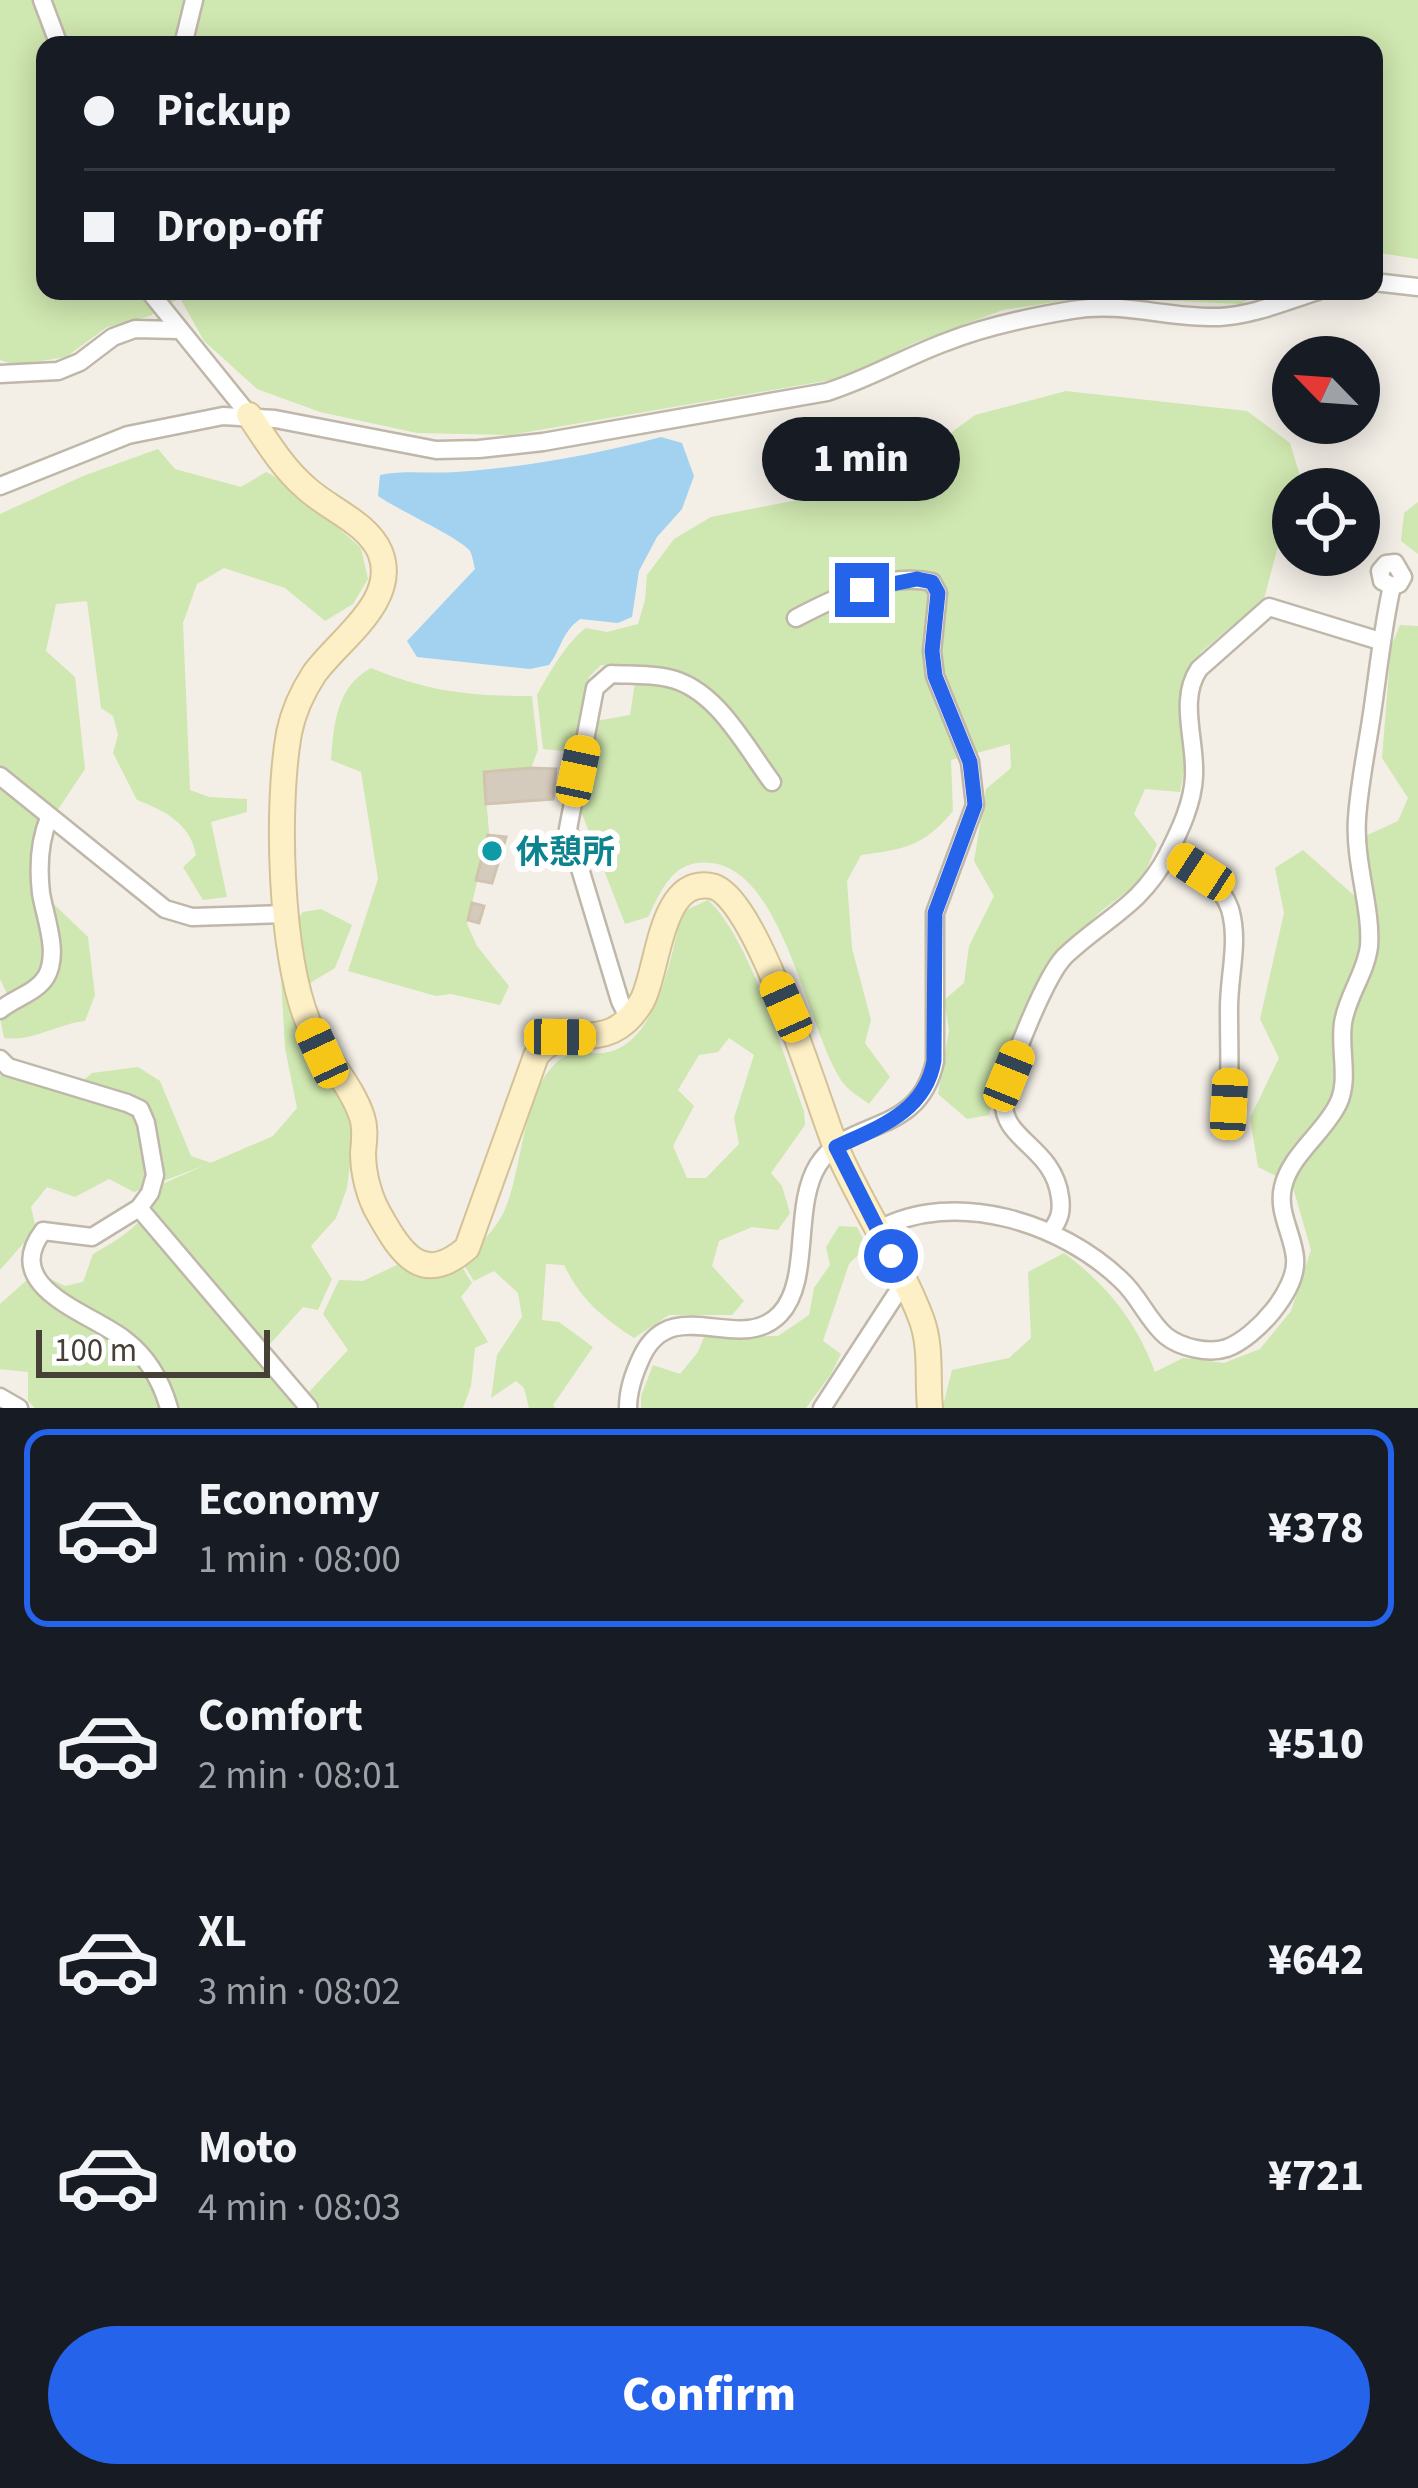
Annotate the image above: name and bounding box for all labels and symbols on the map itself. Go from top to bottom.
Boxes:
north arrow [1272,336,1380,444]
callout: 1 min [763,416,961,500]
route end [835,563,889,617]
car [553,732,603,810]
place label: 休憩所 [516,829,615,876]
car [1161,837,1241,907]
marker: 休憩所 [479,838,505,864]
car [755,967,817,1047]
car [290,1013,354,1093]
car [524,1018,596,1056]
car [979,1036,1039,1116]
car [1209,1067,1249,1141]
route start [864,1229,918,1283]
scale bar [36,1324,270,1377]

